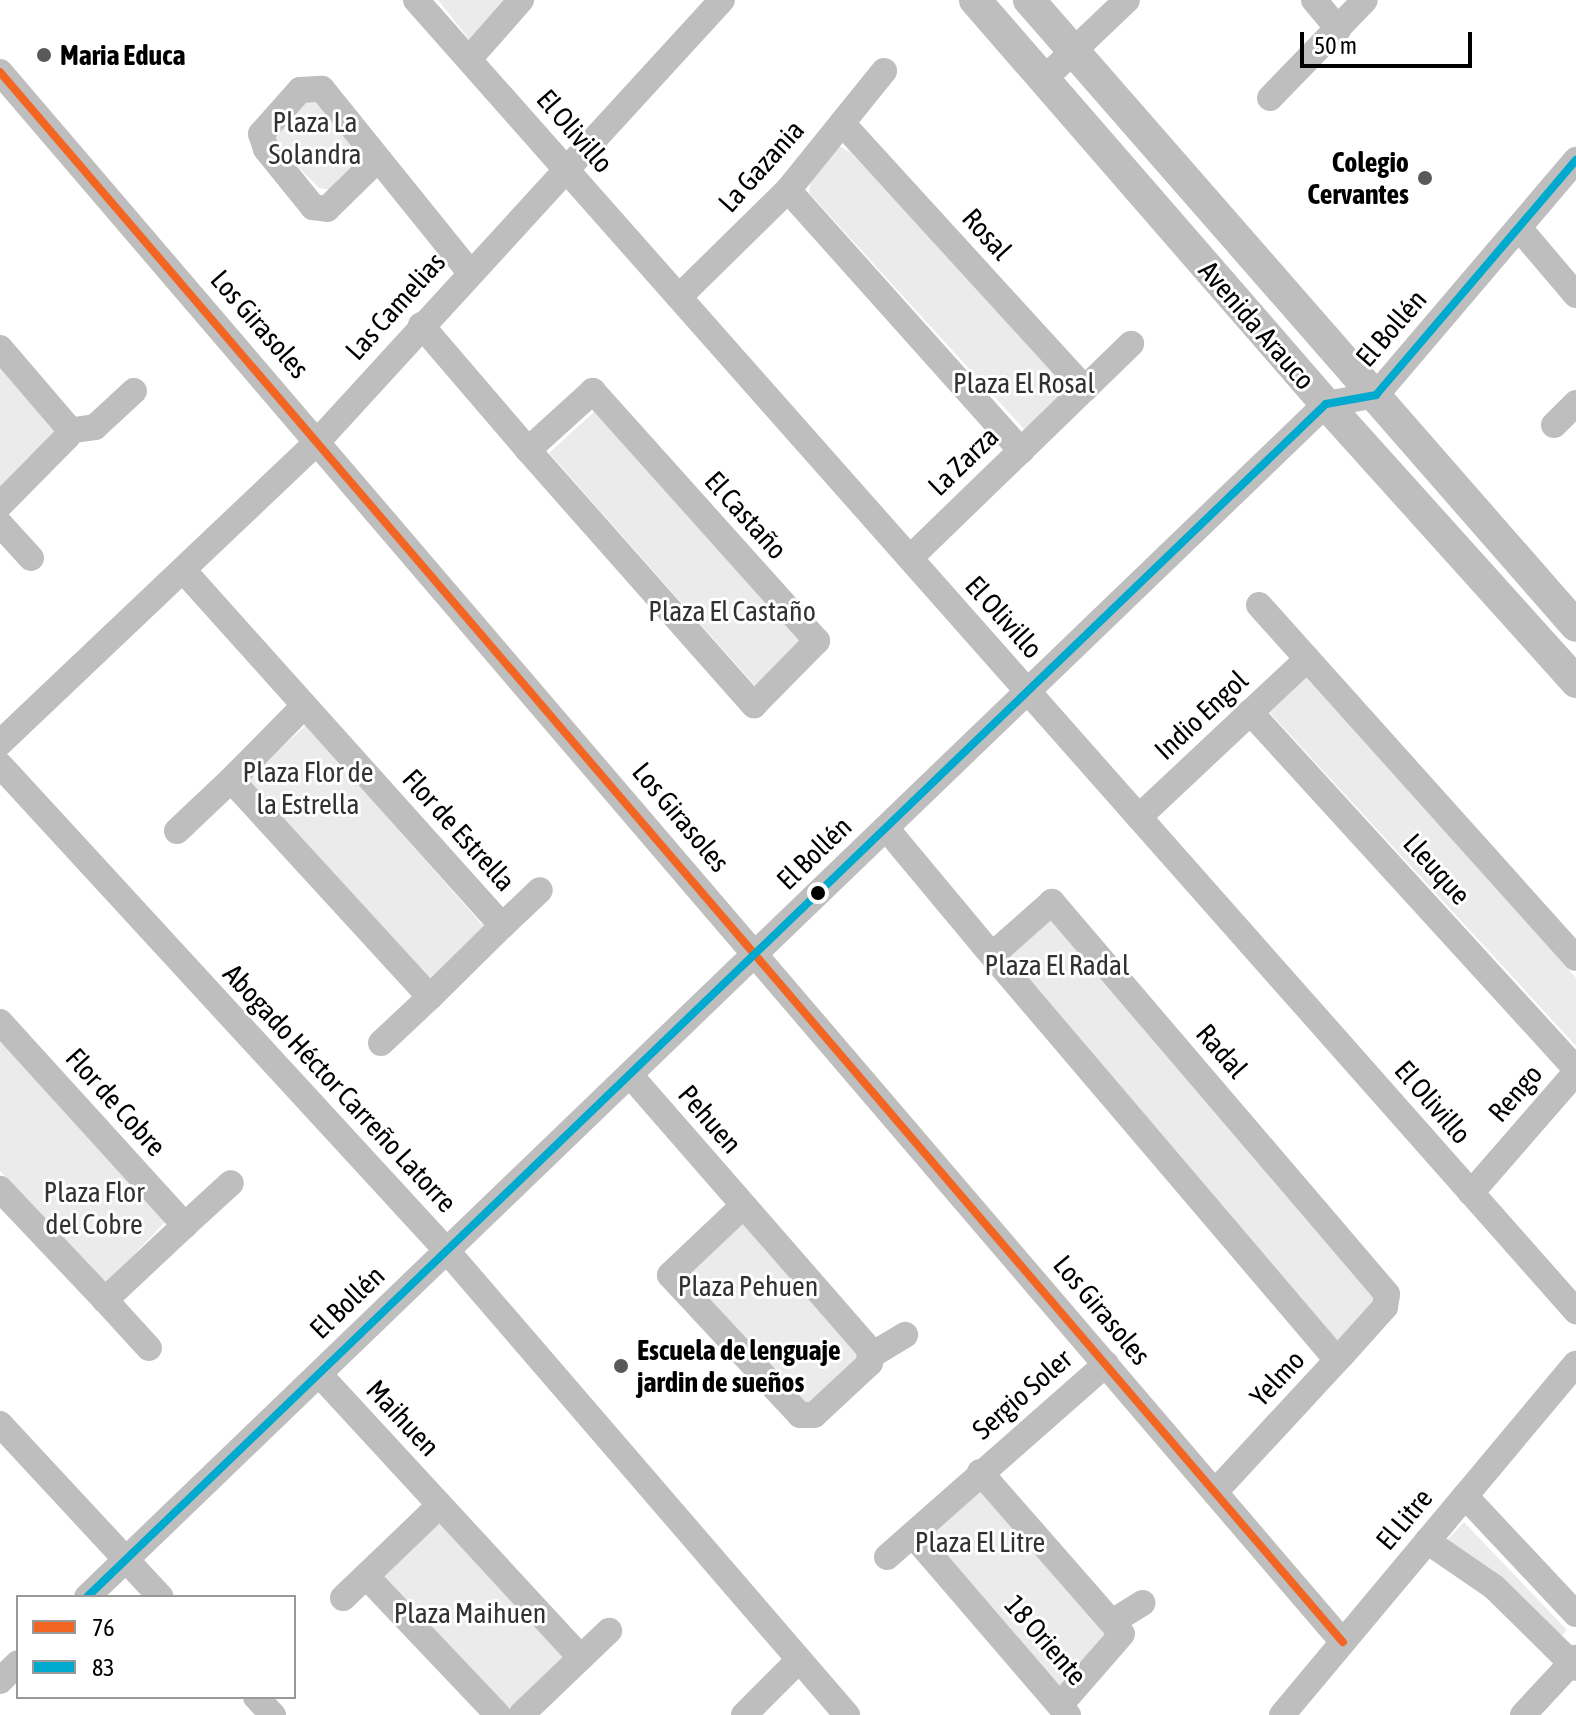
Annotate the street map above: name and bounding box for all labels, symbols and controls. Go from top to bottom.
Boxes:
scale bar [1304,16,1476,66]
text: 50 m [1314,32,1357,59]
place label: Maria Educa [60,38,185,72]
marker: Maria Educa [35,46,53,64]
street label: El Olivillo [530,83,620,179]
park label: Plaza La Solandra [269,105,361,171]
street label: La Gazania [711,113,811,219]
place label: Colegio Cervantes [1307,145,1409,211]
marker: Colegio Cervantes [1416,169,1434,187]
street label: Rosal [955,201,1019,267]
street label: Las Camelias [338,245,452,367]
street label: Avenida Arauco [1192,254,1322,396]
street label: Los Girasoles [204,263,316,385]
street label: El Bollén [1349,283,1433,373]
park label: Plaza El Rosal [953,366,1095,400]
street label: La Zarza [921,420,1005,502]
street label: El Castaño [698,464,794,566]
street label: El Olivillo [958,569,1050,665]
park label: Plaza El Castaño [648,594,816,628]
street label: Indio Engol [1147,663,1255,767]
park label: Plaza Flor de la Estrella [243,755,373,821]
street label: Los Girasoles [626,755,736,879]
street label: Flor de Estrella [396,762,522,898]
street label: El Bollén [770,809,858,897]
street label: Lleuque [1397,827,1477,911]
unlabelled marker [810,885,826,901]
park label: Plaza El Radal [984,948,1130,982]
street label: Abogado Héctor Carreño Latorre [216,957,464,1219]
street label: Radal [1189,1017,1255,1085]
street label: Flor de Cobre [59,1041,173,1163]
street label: El Olivillo [1388,1054,1478,1150]
street label: Rengo [1481,1057,1549,1129]
street label: Pehuen [671,1078,749,1160]
park label: Plaza Flor del Cobre [44,1175,144,1241]
street label: Los Girasoles [1047,1248,1157,1372]
street label: El Bollén [303,1258,391,1346]
park label: Plaza Pehuen [678,1269,818,1303]
place label: Escuela de lenguaje jardin de sueños [637,1333,841,1399]
street label: Sergio Soler [966,1342,1078,1446]
street label: Yelmo [1243,1343,1311,1413]
marker: Escuela de lenguaje jardin de sueños [612,1357,630,1375]
street label: Maihuen [359,1373,447,1463]
street label: El Litre [1369,1482,1439,1556]
park label: Plaza El Litre [915,1525,1045,1559]
street label: 18 Oriente [998,1588,1094,1692]
legend [16,1595,296,1699]
park label: Plaza Maihuen [394,1596,546,1630]
text: 76 [92,1614,115,1641]
text: 83 [92,1654,115,1681]

